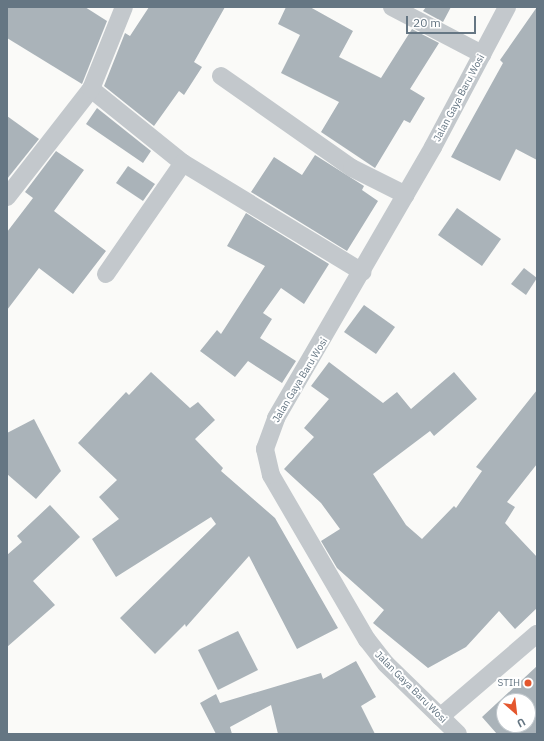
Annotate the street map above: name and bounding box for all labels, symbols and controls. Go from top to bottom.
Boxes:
scale bar [408,8,478,34]
text: 20 m [413,15,441,30]
street label: Jalan Gaya Baru Wosi [431,53,487,143]
street label: Jalan Gaya Baru Wosi [270,335,330,425]
street label: Jalan Gaya Baru Wosi [373,649,449,725]
place label: STIH [498,677,520,689]
marker: STIH [523,678,533,688]
north arrow [496,693,536,733]
text: U [515,715,528,731]

